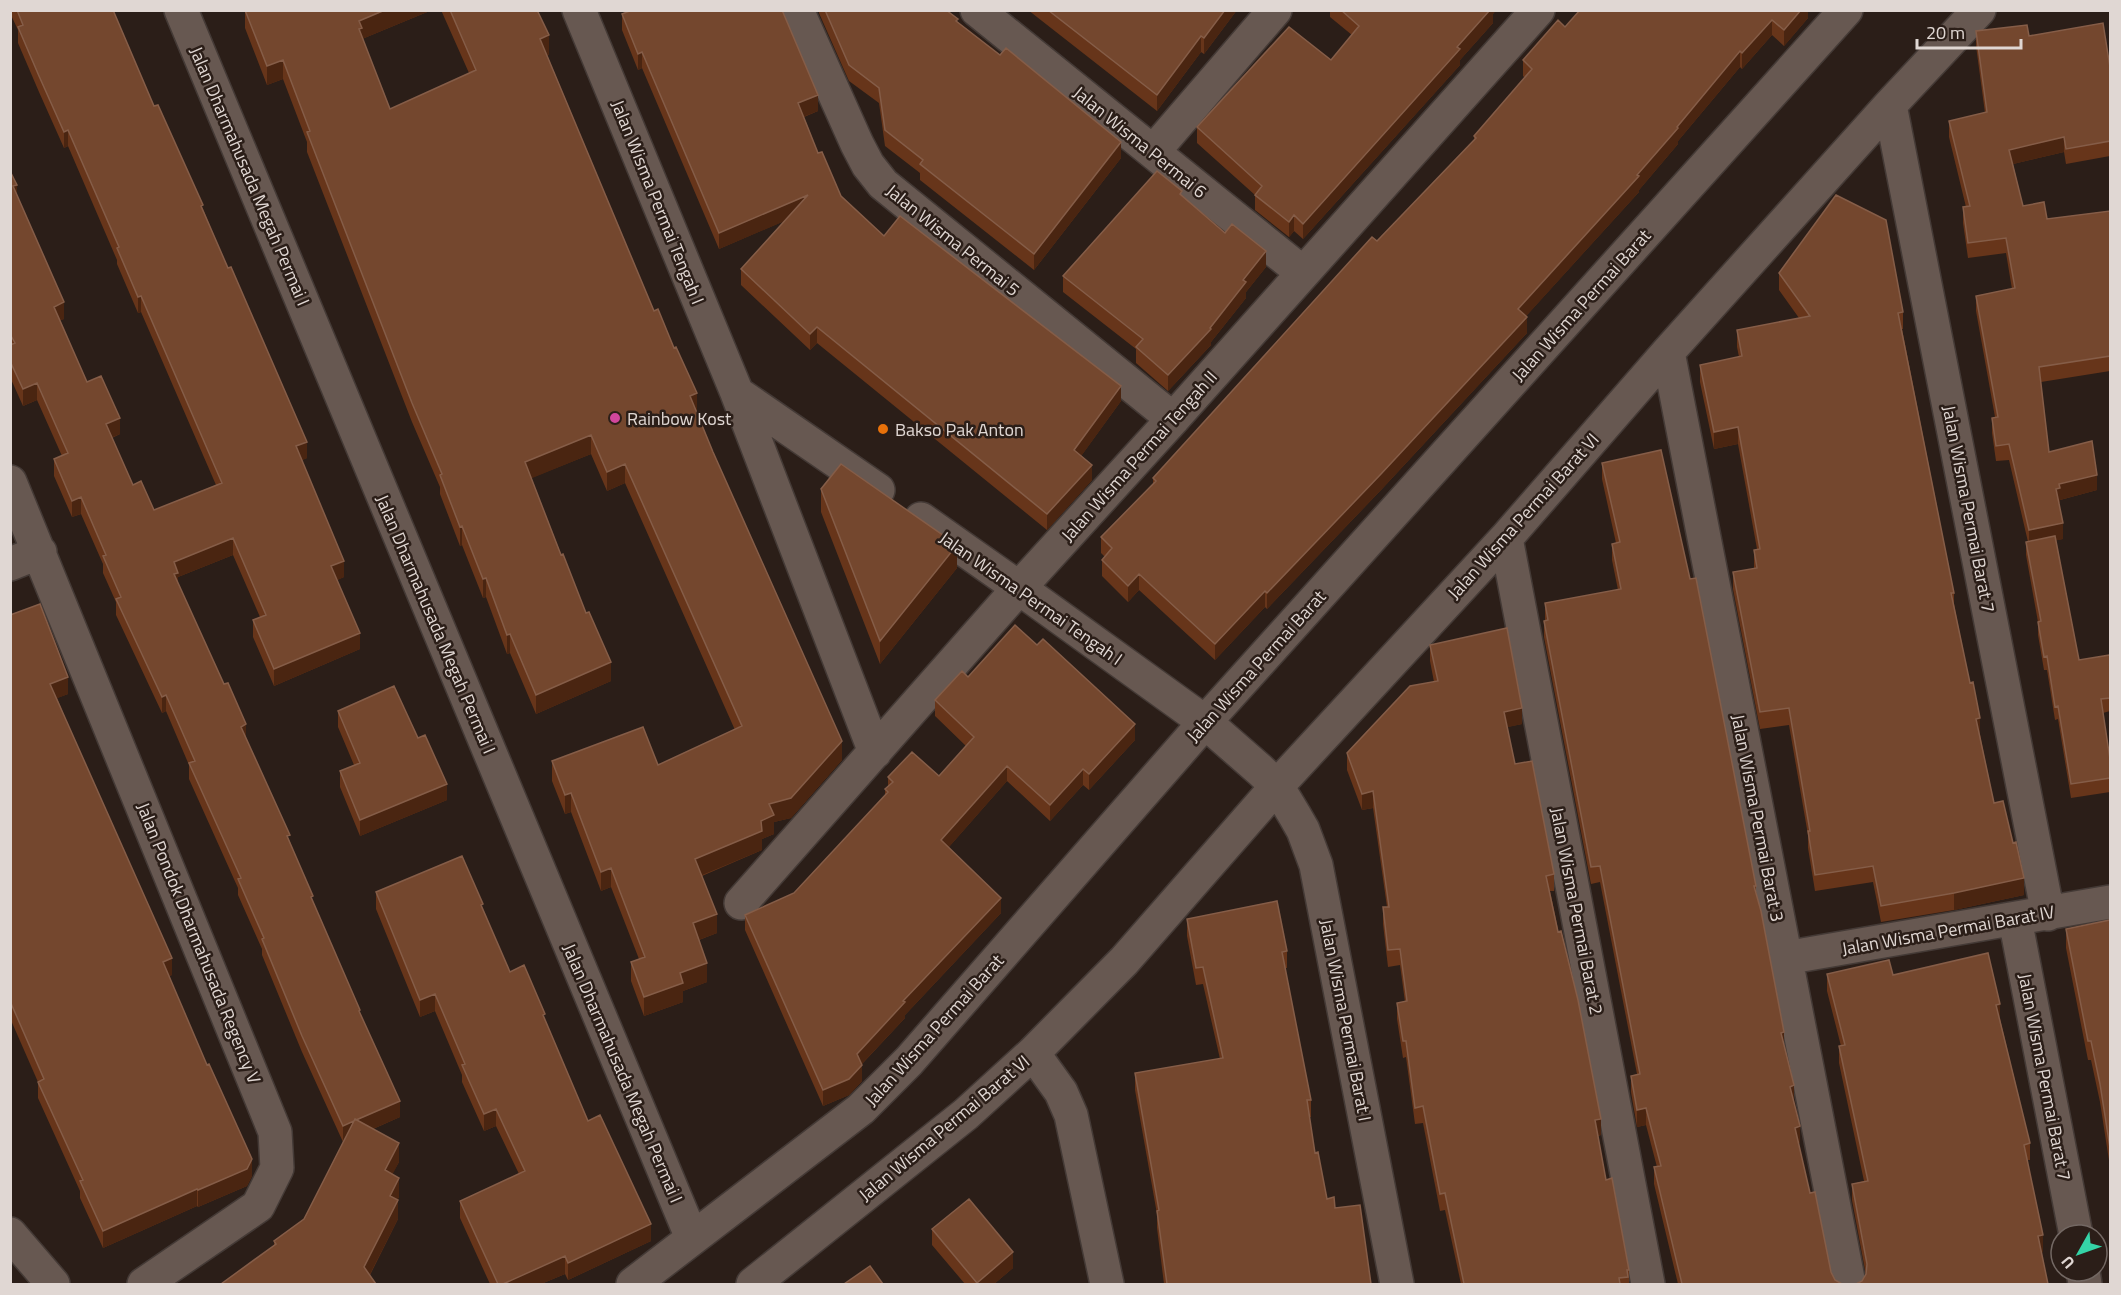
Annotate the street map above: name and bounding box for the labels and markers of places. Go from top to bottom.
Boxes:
place label: Rainbow Kost [627,405,732,432]
marker: Rainbow Kost [608,411,622,425]
place label: Bakso Pak Anton [895,416,1024,443]
marker: Bakso Pak Anton [876,422,890,436]

